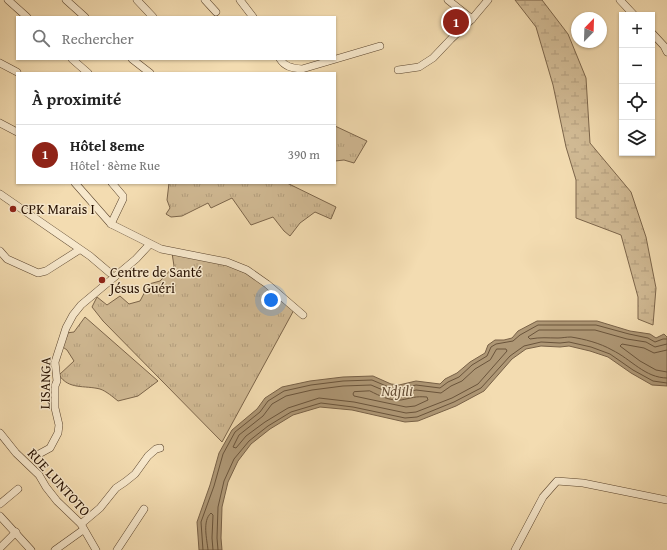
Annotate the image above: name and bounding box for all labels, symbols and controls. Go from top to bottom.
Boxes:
pin: 1 [443,7,469,37]
north arrow [571,12,607,48]
map controls [619,12,655,156]
button: + [619,12,655,48]
search box [16,16,336,60]
icon: search [30,27,52,49]
text: Rechercher [62,28,134,49]
button: − [619,48,655,84]
button: locate [619,84,655,120]
text: À proximité [32,86,121,111]
button: layers [619,120,655,156]
text: Hôtel 8eme [70,135,145,156]
text: 1 [42,145,48,164]
text: 390 m [288,145,320,164]
text: Hôtel · 8ème Rue [70,156,160,175]
place label: CPK Marais I [21,199,95,219]
marker: CPK Marais I [8,204,18,214]
place label: Centre de Santé Jésus Guéri [108,262,203,298]
marker: Centre de Santé Jésus Guéri [97,275,107,285]
your location [261,290,281,310]
street label: LISANGA [35,356,55,409]
water label: Ndjili [381,380,413,401]
street label: RUE LUNTOTO [23,444,95,520]

